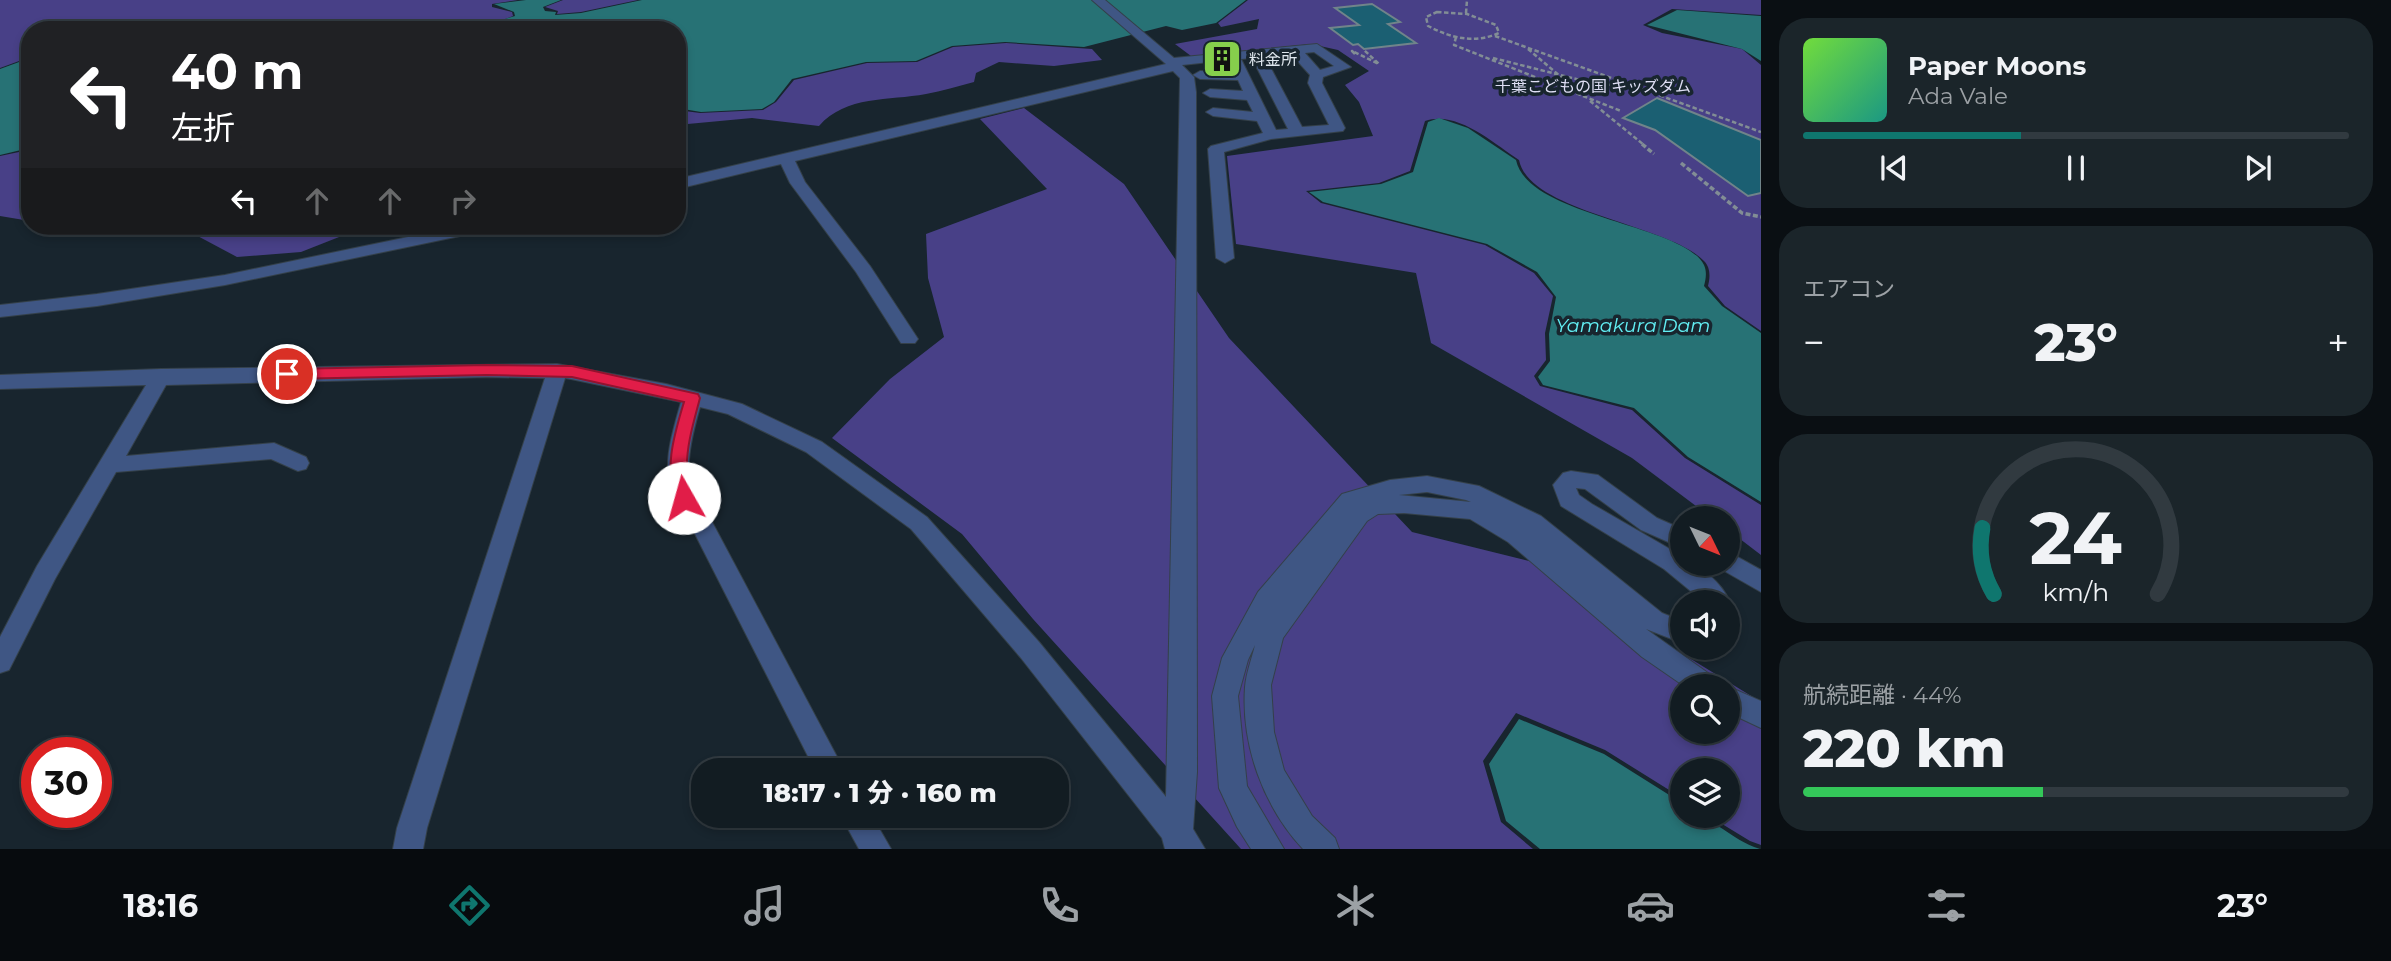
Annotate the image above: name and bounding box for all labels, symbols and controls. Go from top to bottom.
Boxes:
building icon: 料金所 [1201,38,1243,80]
text: 40 m [171,42,303,101]
icon: left [56,49,147,140]
place label: 料金所 [1249,50,1297,69]
text: Paper Moons [1908,50,2086,82]
park label: 千葉こどもの国 キッズダム [1495,77,1691,96]
text: Ada Vale [1908,82,2008,110]
text: 左折 [171,108,235,147]
icon: previous [1875,149,1913,187]
icon: pause [2057,149,2095,187]
icon: next [2239,149,2277,187]
icon: left [225,182,263,220]
icon: ahead [298,182,336,220]
icon: ahead [371,182,409,220]
icon: right [444,182,482,220]
text: エアコン [1803,275,1895,303]
text: 23° [2034,311,2118,374]
water label: Yamakura Dam [1555,314,1711,337]
text: − [1803,319,1825,366]
text: + [2327,319,2349,366]
pin [257,344,317,404]
icon: arrive [268,355,306,393]
position arrow [647,461,721,535]
text: 24 [2030,495,2122,583]
north arrow [1670,506,1740,576]
map controls [1670,506,1740,828]
text: km/h [2043,577,2109,607]
button: sound [1670,590,1740,660]
button: search [1670,674,1740,744]
text: 航続距離 · 44% [1803,681,1962,709]
text: 220 km [1803,717,2006,780]
speed limit sign: 30 [21,737,112,828]
button: layers [1670,758,1740,828]
text: 18:17 · 1 分 · 160 m [763,777,997,809]
icon: directions [445,881,494,930]
icon: music [740,881,789,930]
icon: phone [1035,881,1084,930]
icon: climate [1331,881,1380,930]
icon: car [1626,881,1675,930]
icon: filters [1922,881,1971,930]
text: 18:16 [123,886,198,925]
text: 23° [2217,886,2268,925]

